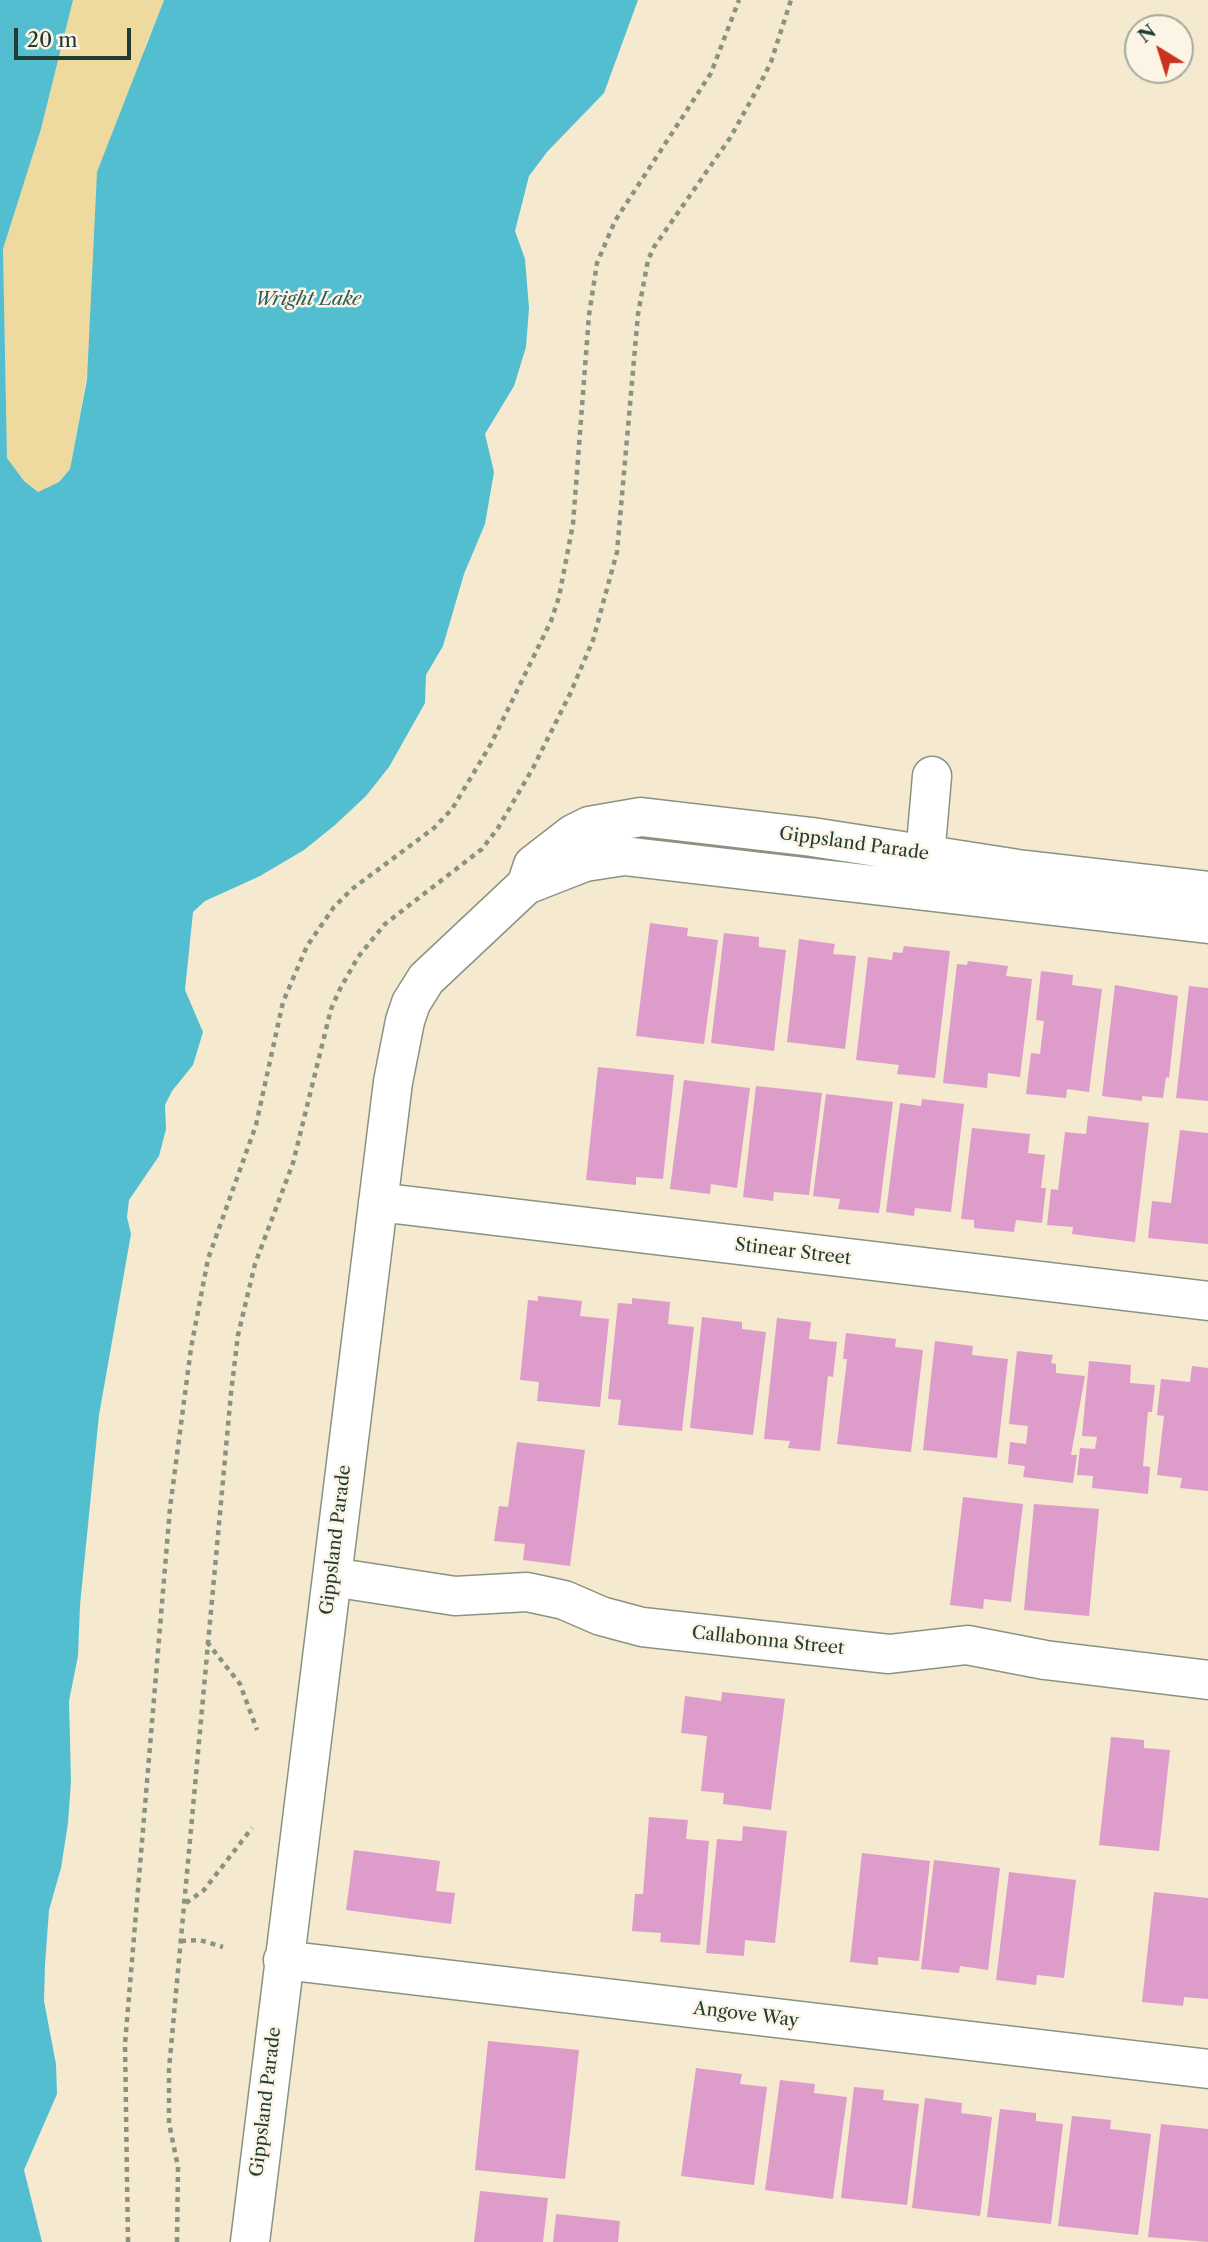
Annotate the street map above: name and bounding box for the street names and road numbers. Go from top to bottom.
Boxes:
street label: Gippsland Parade [778,823,930,865]
street label: Stinear Street [734,1234,852,1270]
street label: Gippsland Parade [316,1464,356,1616]
street label: Callabonna Street [691,1622,845,1660]
street label: Angove Way [692,1998,800,2032]
street label: Gippsland Parade [246,2026,286,2178]

